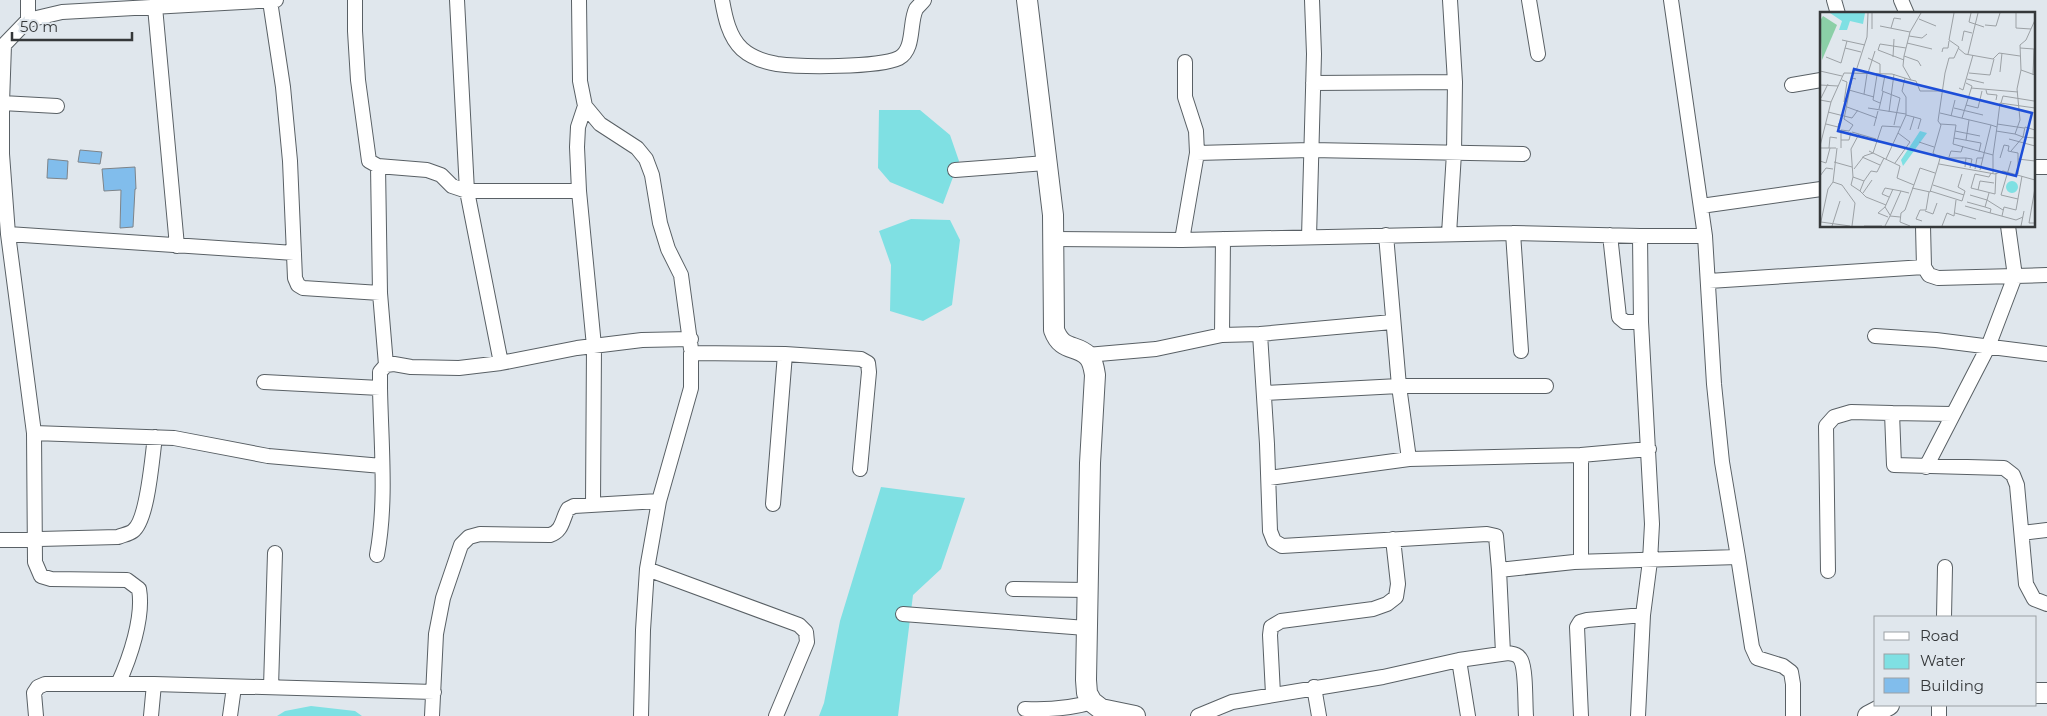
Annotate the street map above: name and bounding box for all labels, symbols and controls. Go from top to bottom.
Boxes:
scale bar [12,10,132,42]
inset map [1820,12,2034,228]
text: 50 m [20,17,58,36]
legend [1874,616,2037,706]
text: Road [1920,626,1959,645]
text: Water [1920,651,1966,670]
text: Building [1920,676,1984,695]

